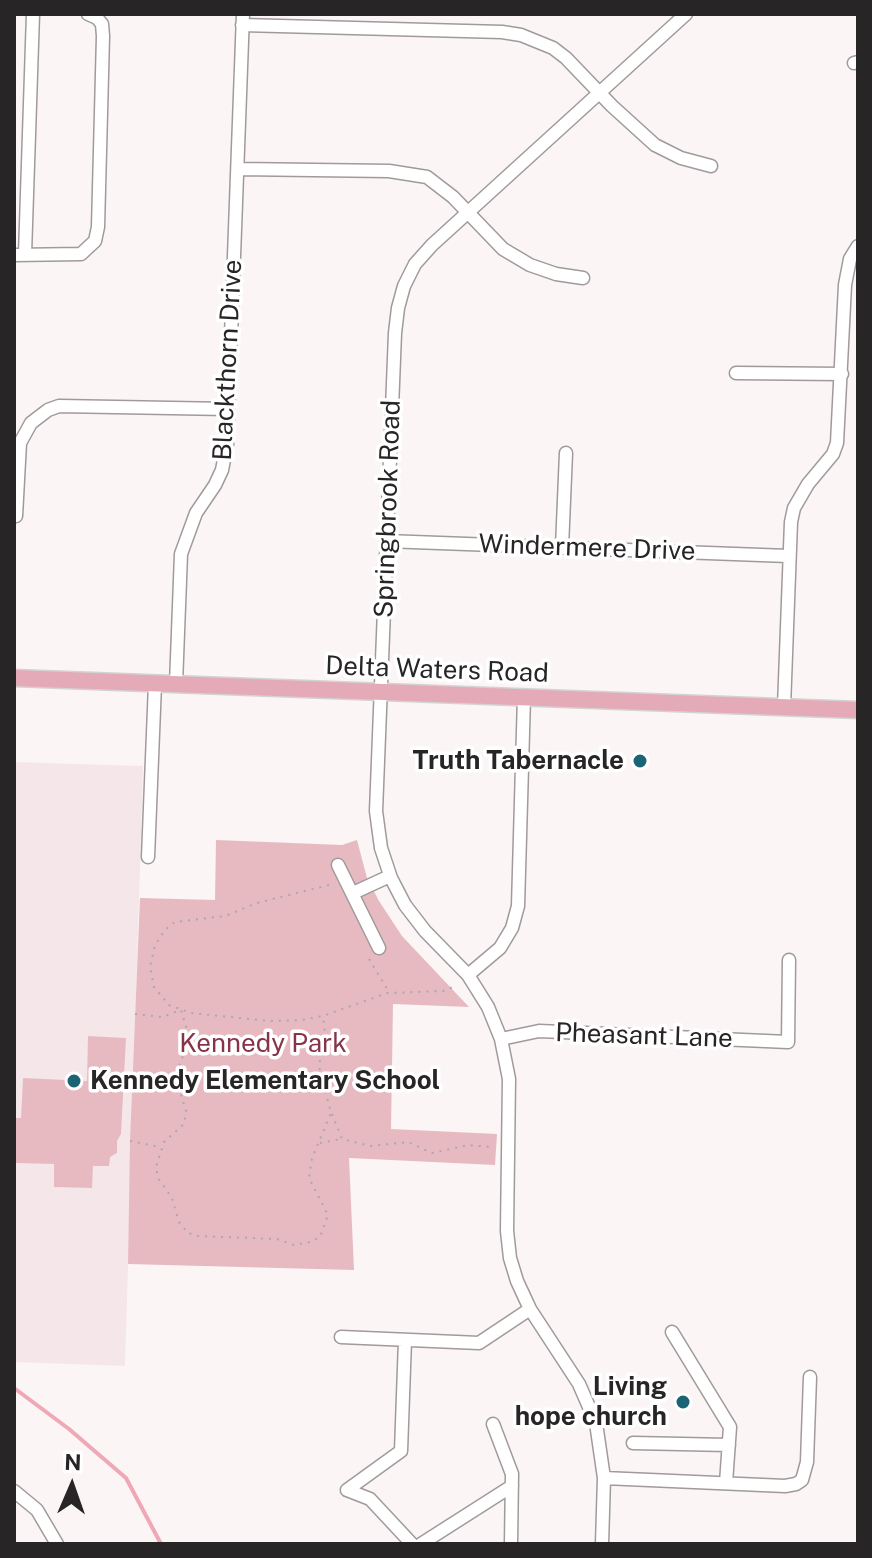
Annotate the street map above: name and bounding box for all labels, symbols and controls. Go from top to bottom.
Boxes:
street label: Blackthorn Drive [207,259,249,461]
street label: Springbrook Road [369,399,407,619]
street label: Windermere Drive [478,529,696,567]
street label: Delta Waters Road [325,651,549,689]
place label: Truth Tabernacle [412,745,624,777]
marker: Truth Tabernacle [631,752,649,770]
street label: Pheasant Lane [555,1017,733,1055]
park label: Kennedy Park [179,1028,347,1060]
place label: Kennedy Elementary School [90,1065,440,1097]
marker: Kennedy Elementary School [65,1072,83,1090]
place label: Living hope church [515,1371,667,1432]
marker: Living hope church [674,1393,692,1411]
north arrow [32,1446,112,1526]
text: N [64,1449,82,1475]

